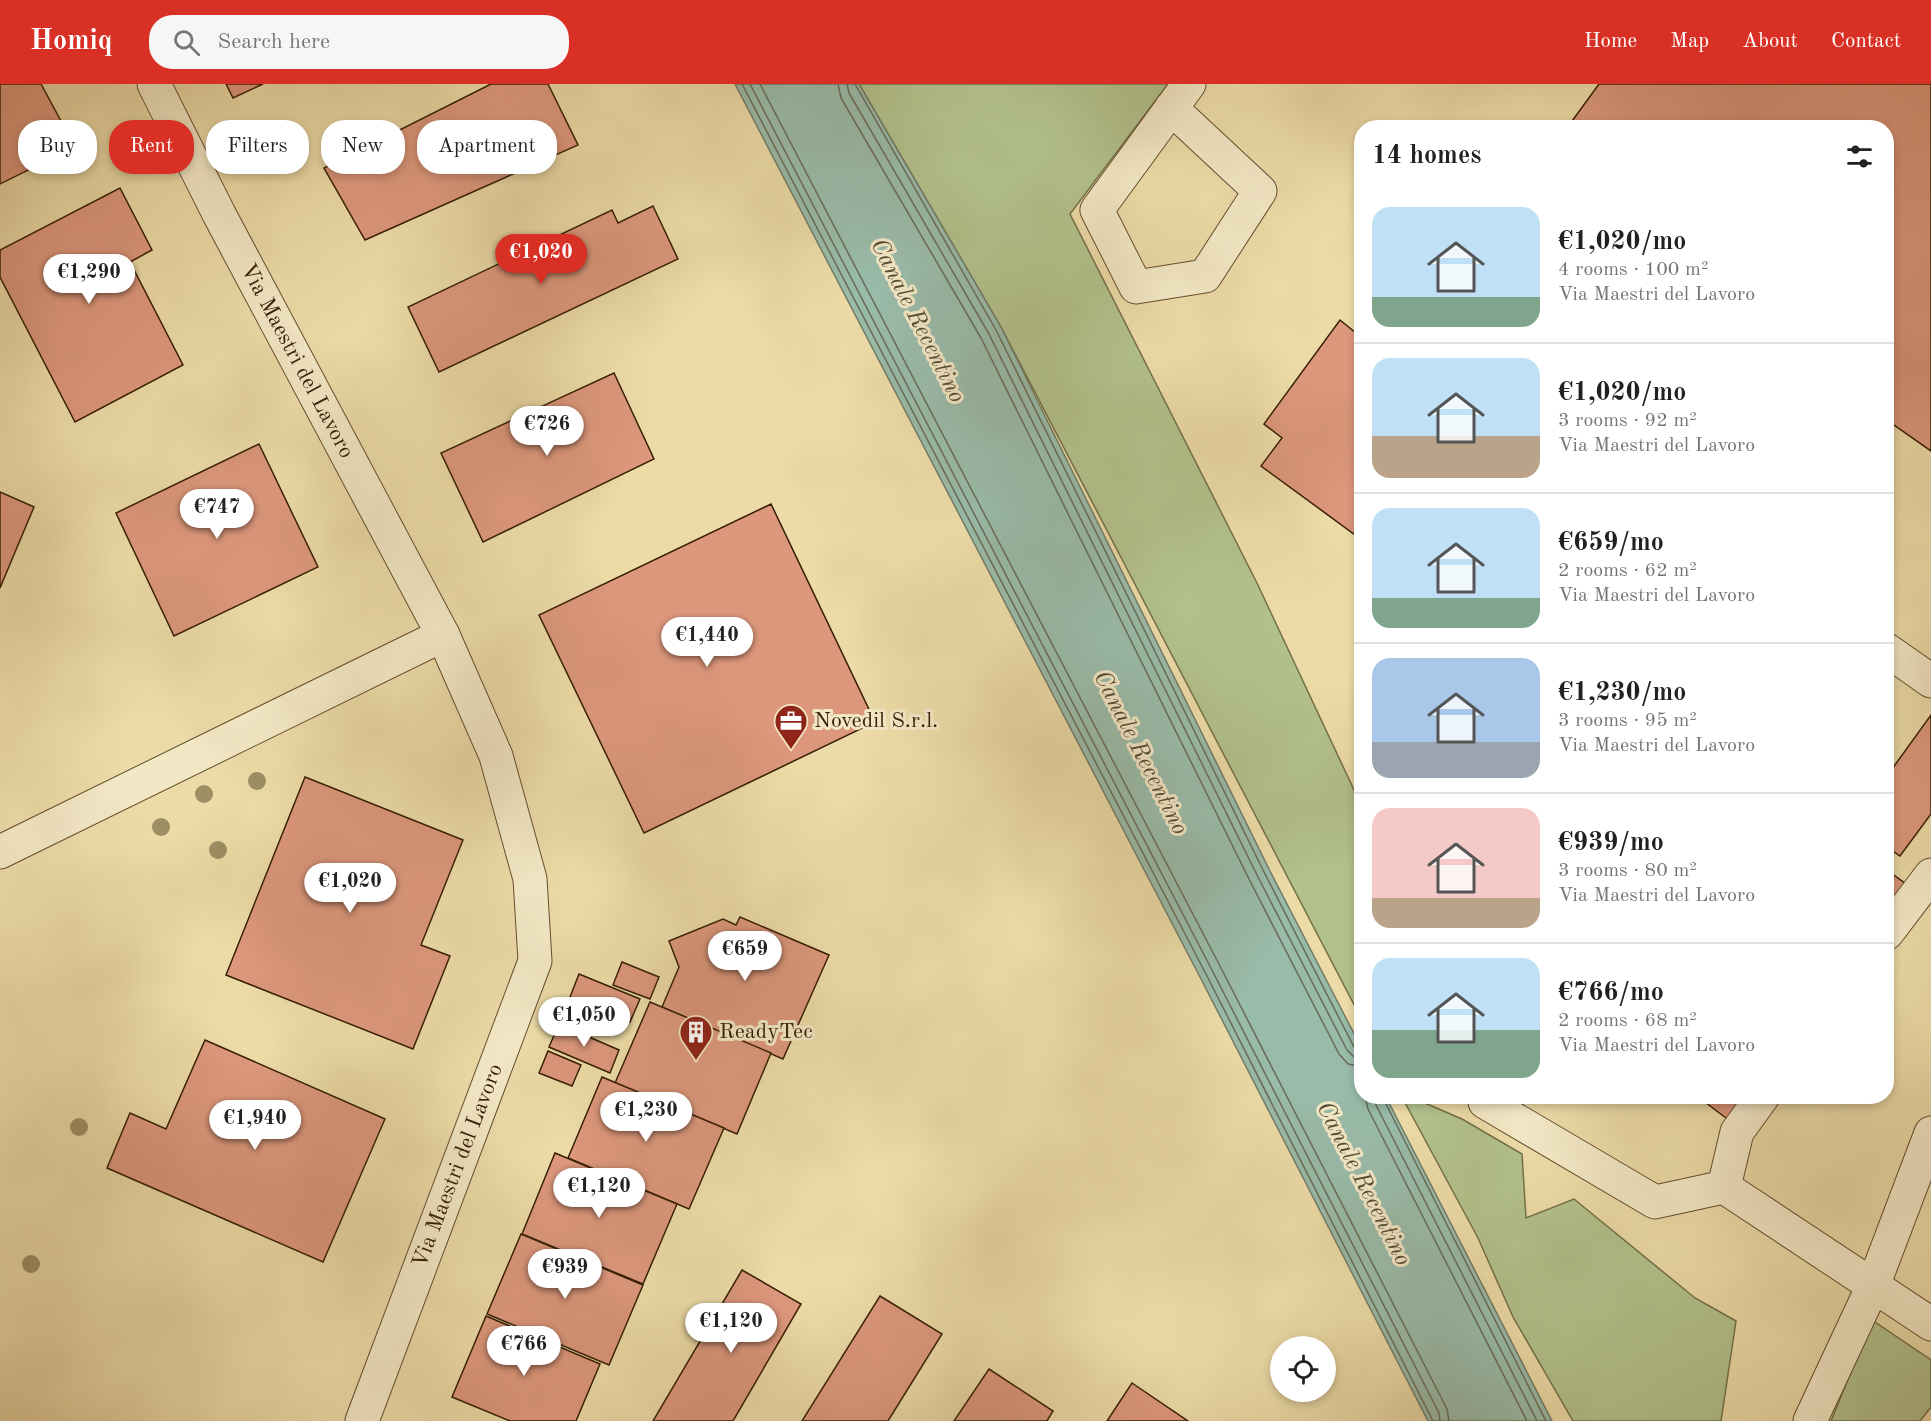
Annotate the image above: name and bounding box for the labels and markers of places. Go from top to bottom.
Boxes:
pin: €1,020 [492,234,590,285]
pin: €1,290 [40,254,138,305]
pin: €726 [511,406,583,457]
pin: €747 [181,489,253,540]
pin: €1,440 [658,617,756,668]
office icon: Novedil S.r.l. [773,703,809,750]
place label: Novedil S.r.l. [814,710,938,732]
pin: €1,020 [301,863,399,914]
pin: €659 [709,931,781,982]
pin: €1,050 [535,997,633,1048]
building icon: ReadyTec [678,1014,714,1061]
place label: ReadyTec [719,1021,813,1043]
pin: €1,230 [597,1092,695,1143]
pin: €1,940 [206,1100,304,1151]
pin: €1,120 [550,1168,648,1219]
pin: €939 [529,1249,601,1300]
pin: €1,120 [682,1303,780,1354]
pin: €766 [488,1326,560,1377]

